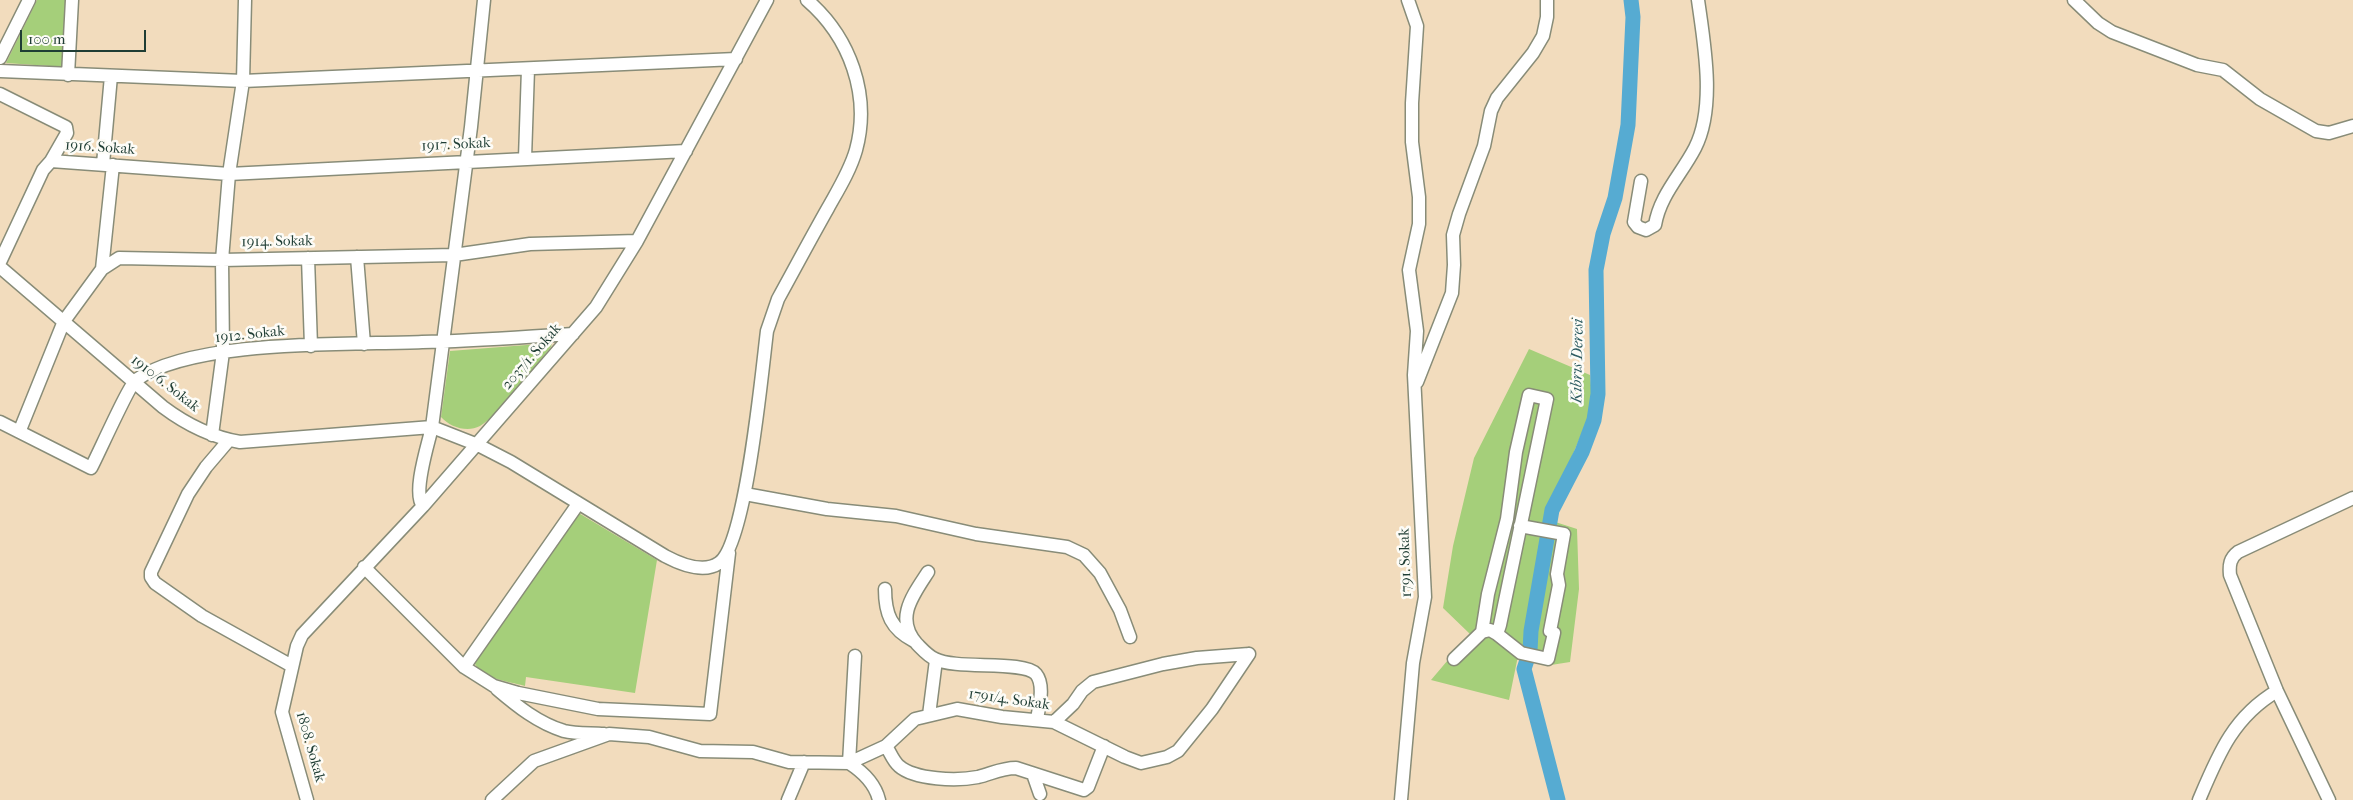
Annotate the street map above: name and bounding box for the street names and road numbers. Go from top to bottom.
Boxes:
street label: 1917. Sokak [421,134,491,156]
street label: 1916. Sokak [64,137,136,159]
street label: 1914. Sokak [241,232,313,252]
street label: 2037/1. Sokak [498,320,566,394]
street label: 1912. Sokak [214,322,286,348]
street label: 1910/6. Sokak [127,352,203,416]
street label: 1791. Sokak [1396,528,1416,598]
street label: 1791/4. Sokak [967,685,1051,715]
street label: 1808. Sokak [291,710,329,784]

